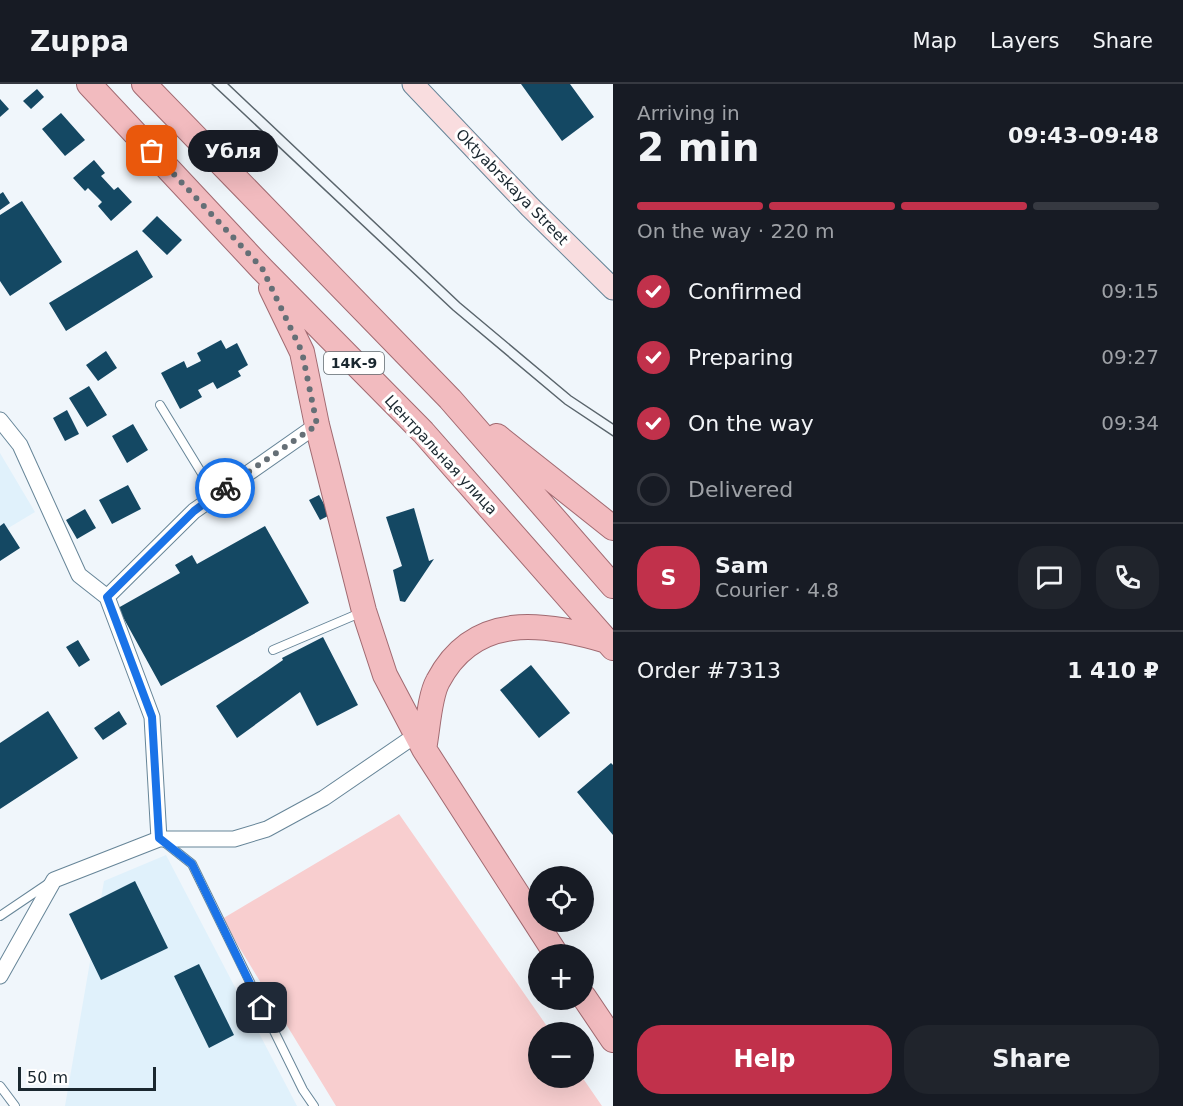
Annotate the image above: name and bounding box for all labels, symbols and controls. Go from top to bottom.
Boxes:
text: Zuppa [30,25,129,58]
text: Map [913,29,957,53]
text: Layers [990,29,1059,53]
text: Share [1092,29,1153,53]
text: Arriving in [637,101,740,125]
text: 09:43–09:48 [1008,123,1159,148]
pin [126,125,177,176]
street label: Oktyabrskaya Street [452,125,572,249]
text: 2 min [637,125,759,170]
callout: Убля [188,130,278,172]
icon: bag [135,134,168,167]
text: Убля [205,139,261,163]
text: On the way · 220 m [637,219,835,243]
icon: check [637,275,670,308]
text: Confirmed [688,279,802,304]
text: 09:15 [1101,279,1159,303]
icon: check [637,341,670,374]
text: Preparing [688,345,794,370]
text: 09:27 [1101,345,1159,369]
road number: 14К-9 [324,352,384,374]
street label: Центральная улица [381,391,501,519]
icon: check [637,407,670,440]
text: On the way [688,411,814,436]
text: 09:34 [1101,411,1159,435]
courier [195,458,255,518]
icon: bike [209,472,242,505]
text: Delivered [688,477,793,502]
button: chat [1018,546,1081,609]
button: phone [1096,546,1159,609]
text: Sam [715,553,769,578]
text: S [661,565,676,590]
text: Courier · 4.8 [715,578,839,602]
text: Order #7313 [637,658,781,683]
text: 1 410 ₽ [1067,658,1159,683]
map controls [528,866,594,1088]
button: locate [528,866,594,932]
button: + [528,944,594,1010]
pin [236,982,287,1033]
icon: home [245,991,278,1024]
button: − [528,1022,594,1088]
button: Help [637,1025,892,1094]
button: Share [904,1025,1159,1094]
scale bar [18,1064,156,1092]
text: 50 m [27,1068,68,1087]

